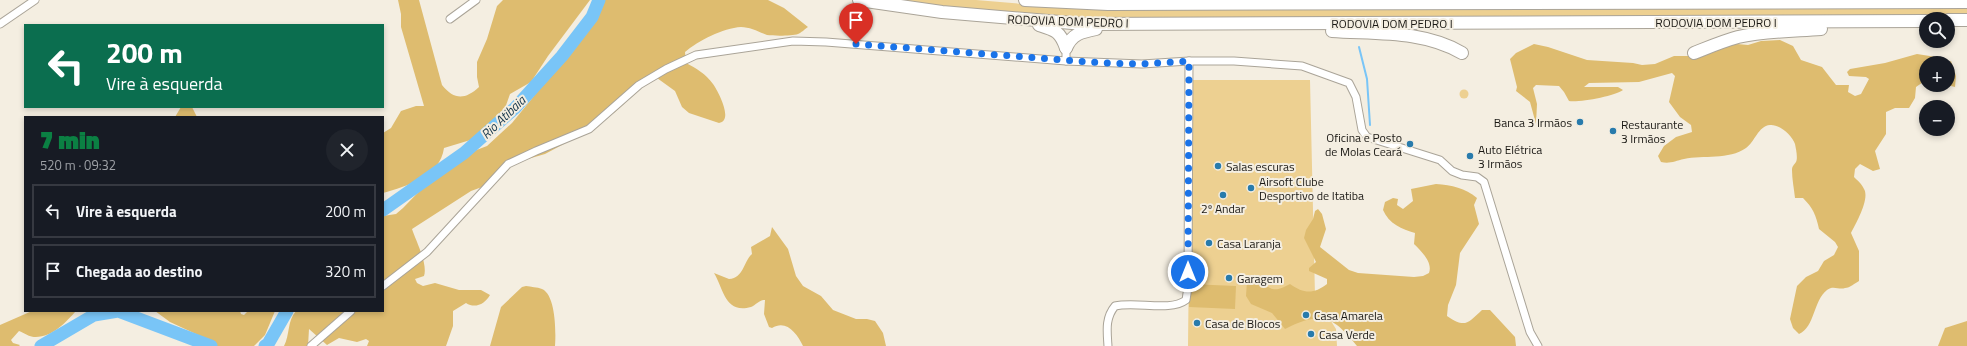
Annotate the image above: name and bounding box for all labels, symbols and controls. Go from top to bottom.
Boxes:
pin [839,3,873,44]
icon: arrive [845,9,867,31]
street label: RODOVIA DOM PEDRO I [1007,9,1129,33]
map controls [1919,12,1955,136]
button: search [1919,12,1955,48]
street label: RODOVIA DOM PEDRO I [1655,13,1777,32]
street label: RODOVIA DOM PEDRO I [1331,14,1453,33]
text: 200 m [106,31,183,74]
icon: left [40,40,92,92]
button: + [1919,56,1955,92]
text: Vire à esquerda [106,70,223,97]
water label: Rio Atibaia [476,90,531,143]
button: − [1919,100,1955,136]
place label: Banca 3 Irmãos [1494,113,1572,132]
place label: Restaurante 3 Irmãos [1621,115,1683,148]
marker: Banca 3 Irmãos [1575,117,1585,127]
text: 7 min [40,122,100,158]
marker: Restaurante 3 Irmãos [1608,126,1618,136]
place label: Oficina e Posto de Molas Ceará [1325,128,1402,161]
button: close [326,129,368,171]
marker: Oficina e Posto de Molas Ceará [1405,139,1415,149]
place label: Auto Elétrica 3 Irmãos [1478,140,1542,173]
marker: Auto Elétrica 3 Irmãos [1465,151,1475,161]
text: 520 m · 09:32 [40,155,116,175]
place label: Salas escuras [1226,157,1295,176]
marker: Salas escuras [1213,161,1223,171]
place label: Airsoft Clube Desportivo de Itatiba [1259,172,1364,205]
marker: Airsoft Clube Desportivo de Itatiba [1246,183,1256,193]
marker: 2º Andar [1218,190,1228,200]
place label: 2º Andar [1201,199,1245,218]
icon: left [42,200,64,222]
text: Vire à esquerda [76,200,177,223]
text: 200 m [325,200,366,223]
place label: Casa Laranja [1217,234,1281,253]
marker: Casa Laranja [1204,238,1214,248]
position arrow [1167,251,1209,293]
icon: arrive [42,260,64,282]
text: Chegada ao destino [76,260,202,283]
text: 320 m [325,260,366,283]
place label: Garagem [1237,269,1283,288]
marker: Garagem [1224,273,1234,283]
place label: Casa Amarela [1314,306,1383,325]
marker: Casa Amarela [1301,310,1311,320]
place label: Casa de Blocos [1205,314,1281,333]
marker: Casa de Blocos [1192,318,1202,328]
place label: Casa Verde [1319,325,1375,344]
marker: Casa Verde [1306,329,1316,339]

